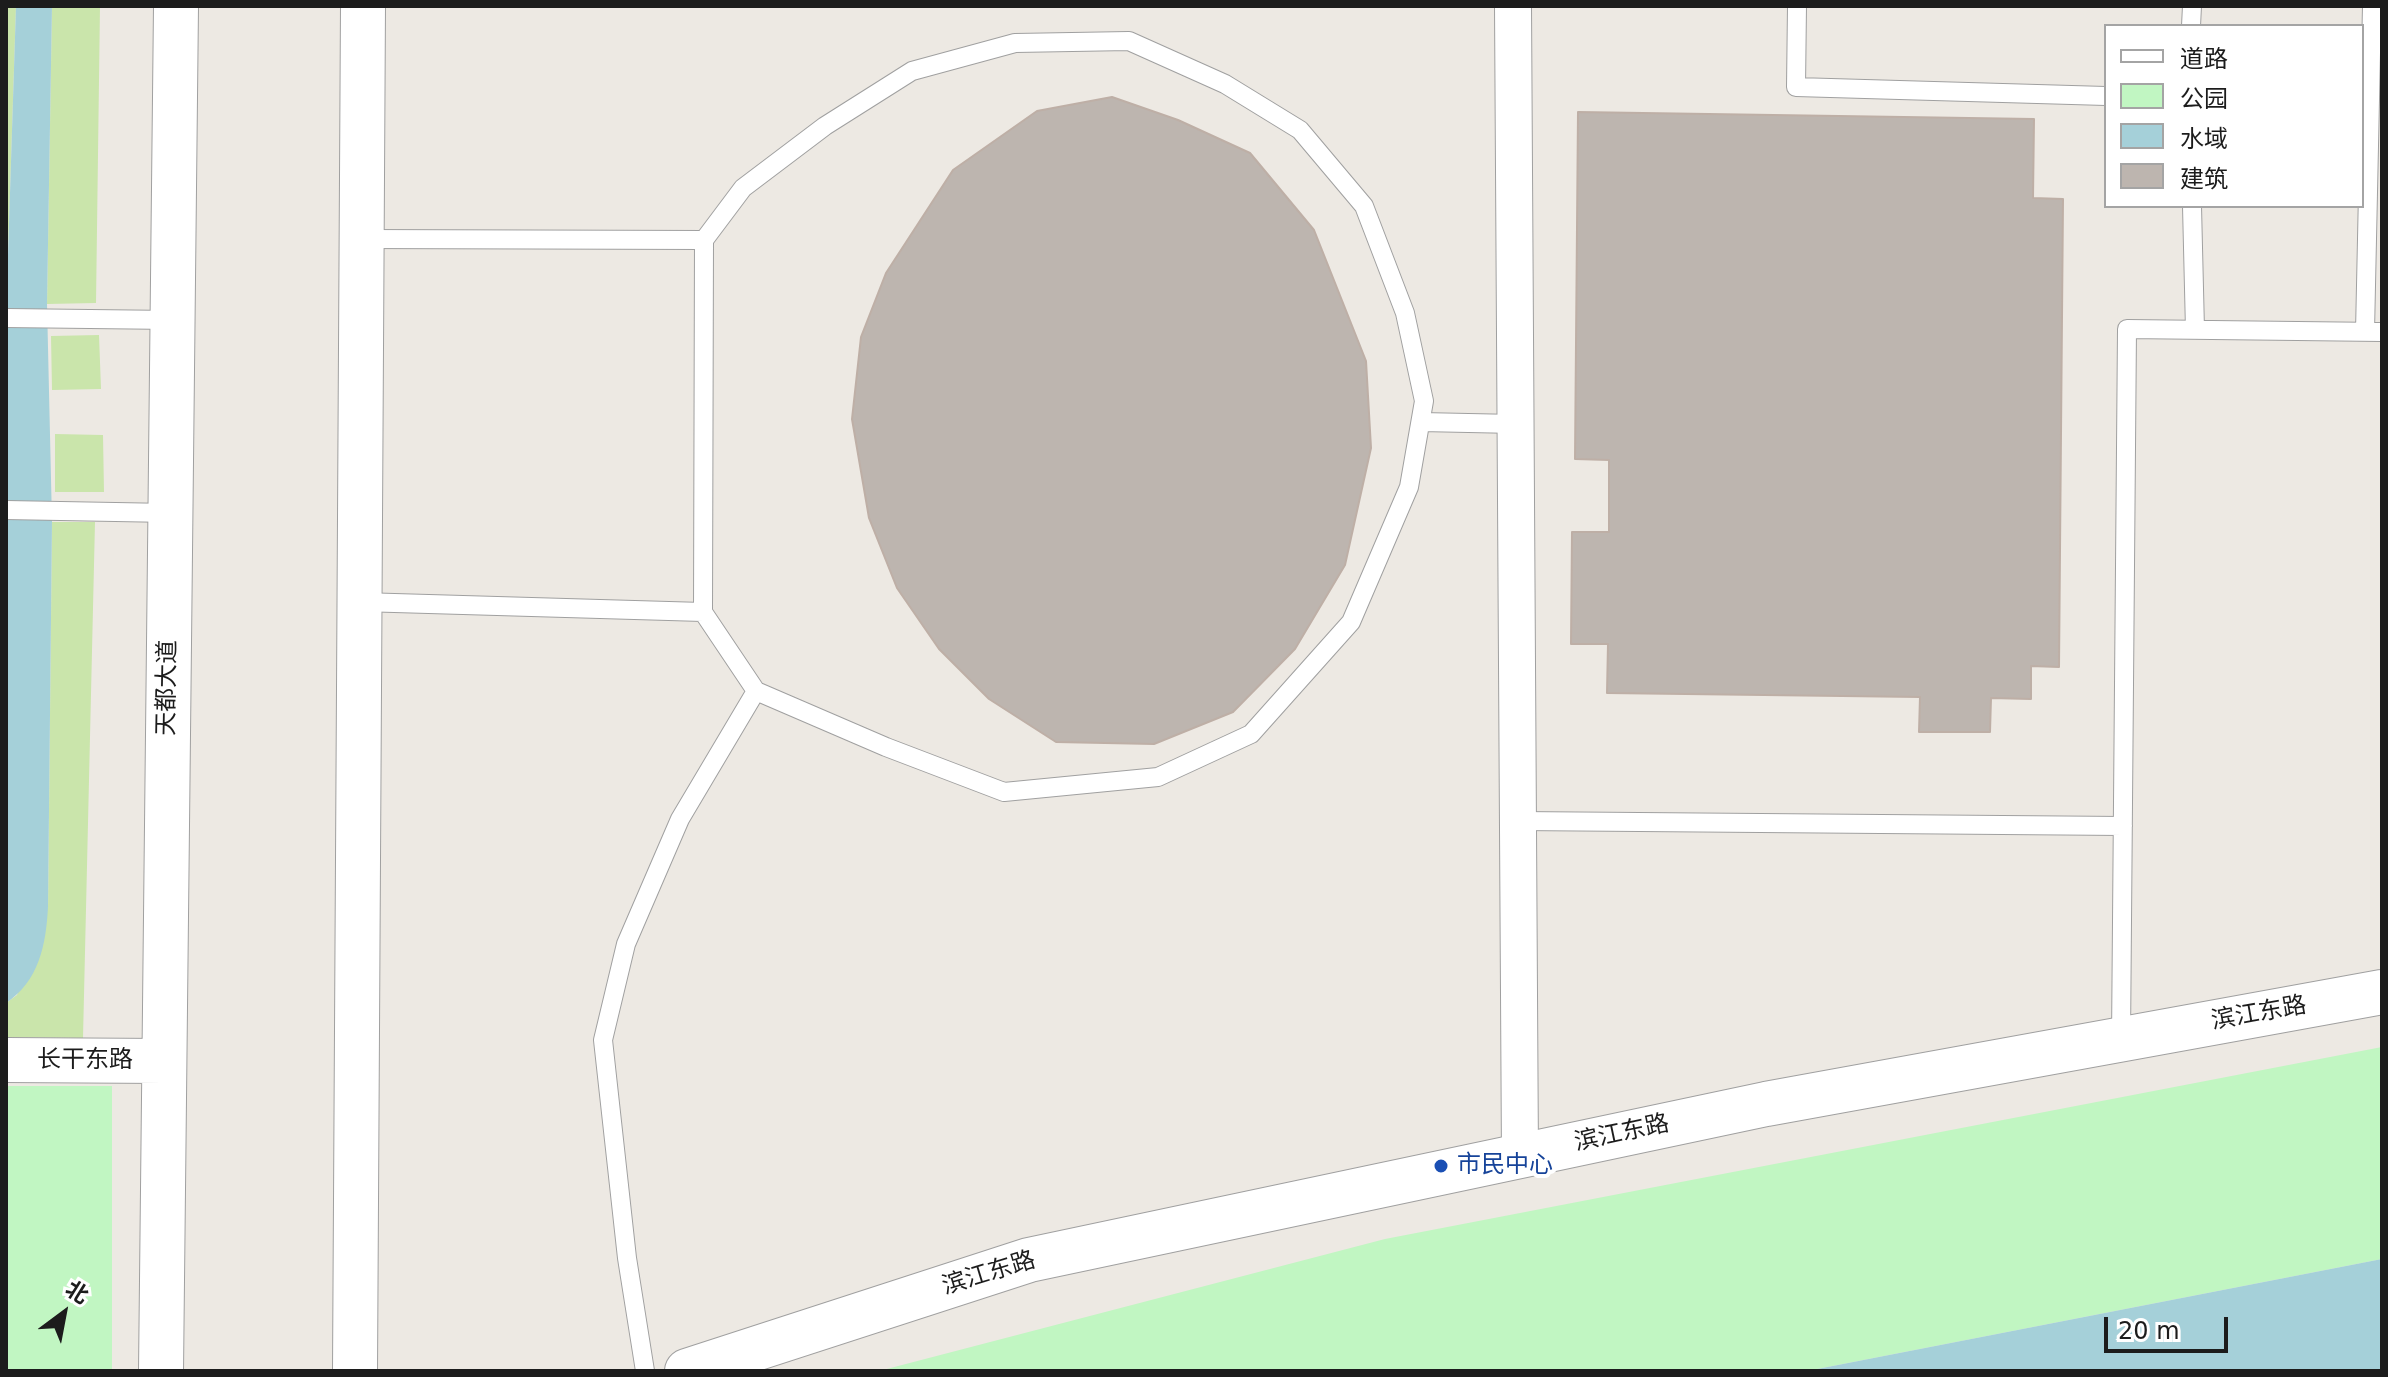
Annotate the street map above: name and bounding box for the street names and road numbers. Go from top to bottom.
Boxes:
street label: 天都大道 [153,640,183,736]
street label: 滨江东路 [2209,991,2309,1037]
street label: 长干东路 [37,1047,133,1075]
street label: 滨江东路 [1572,1110,1672,1158]
street label: 滨江东路 [939,1246,1039,1302]

